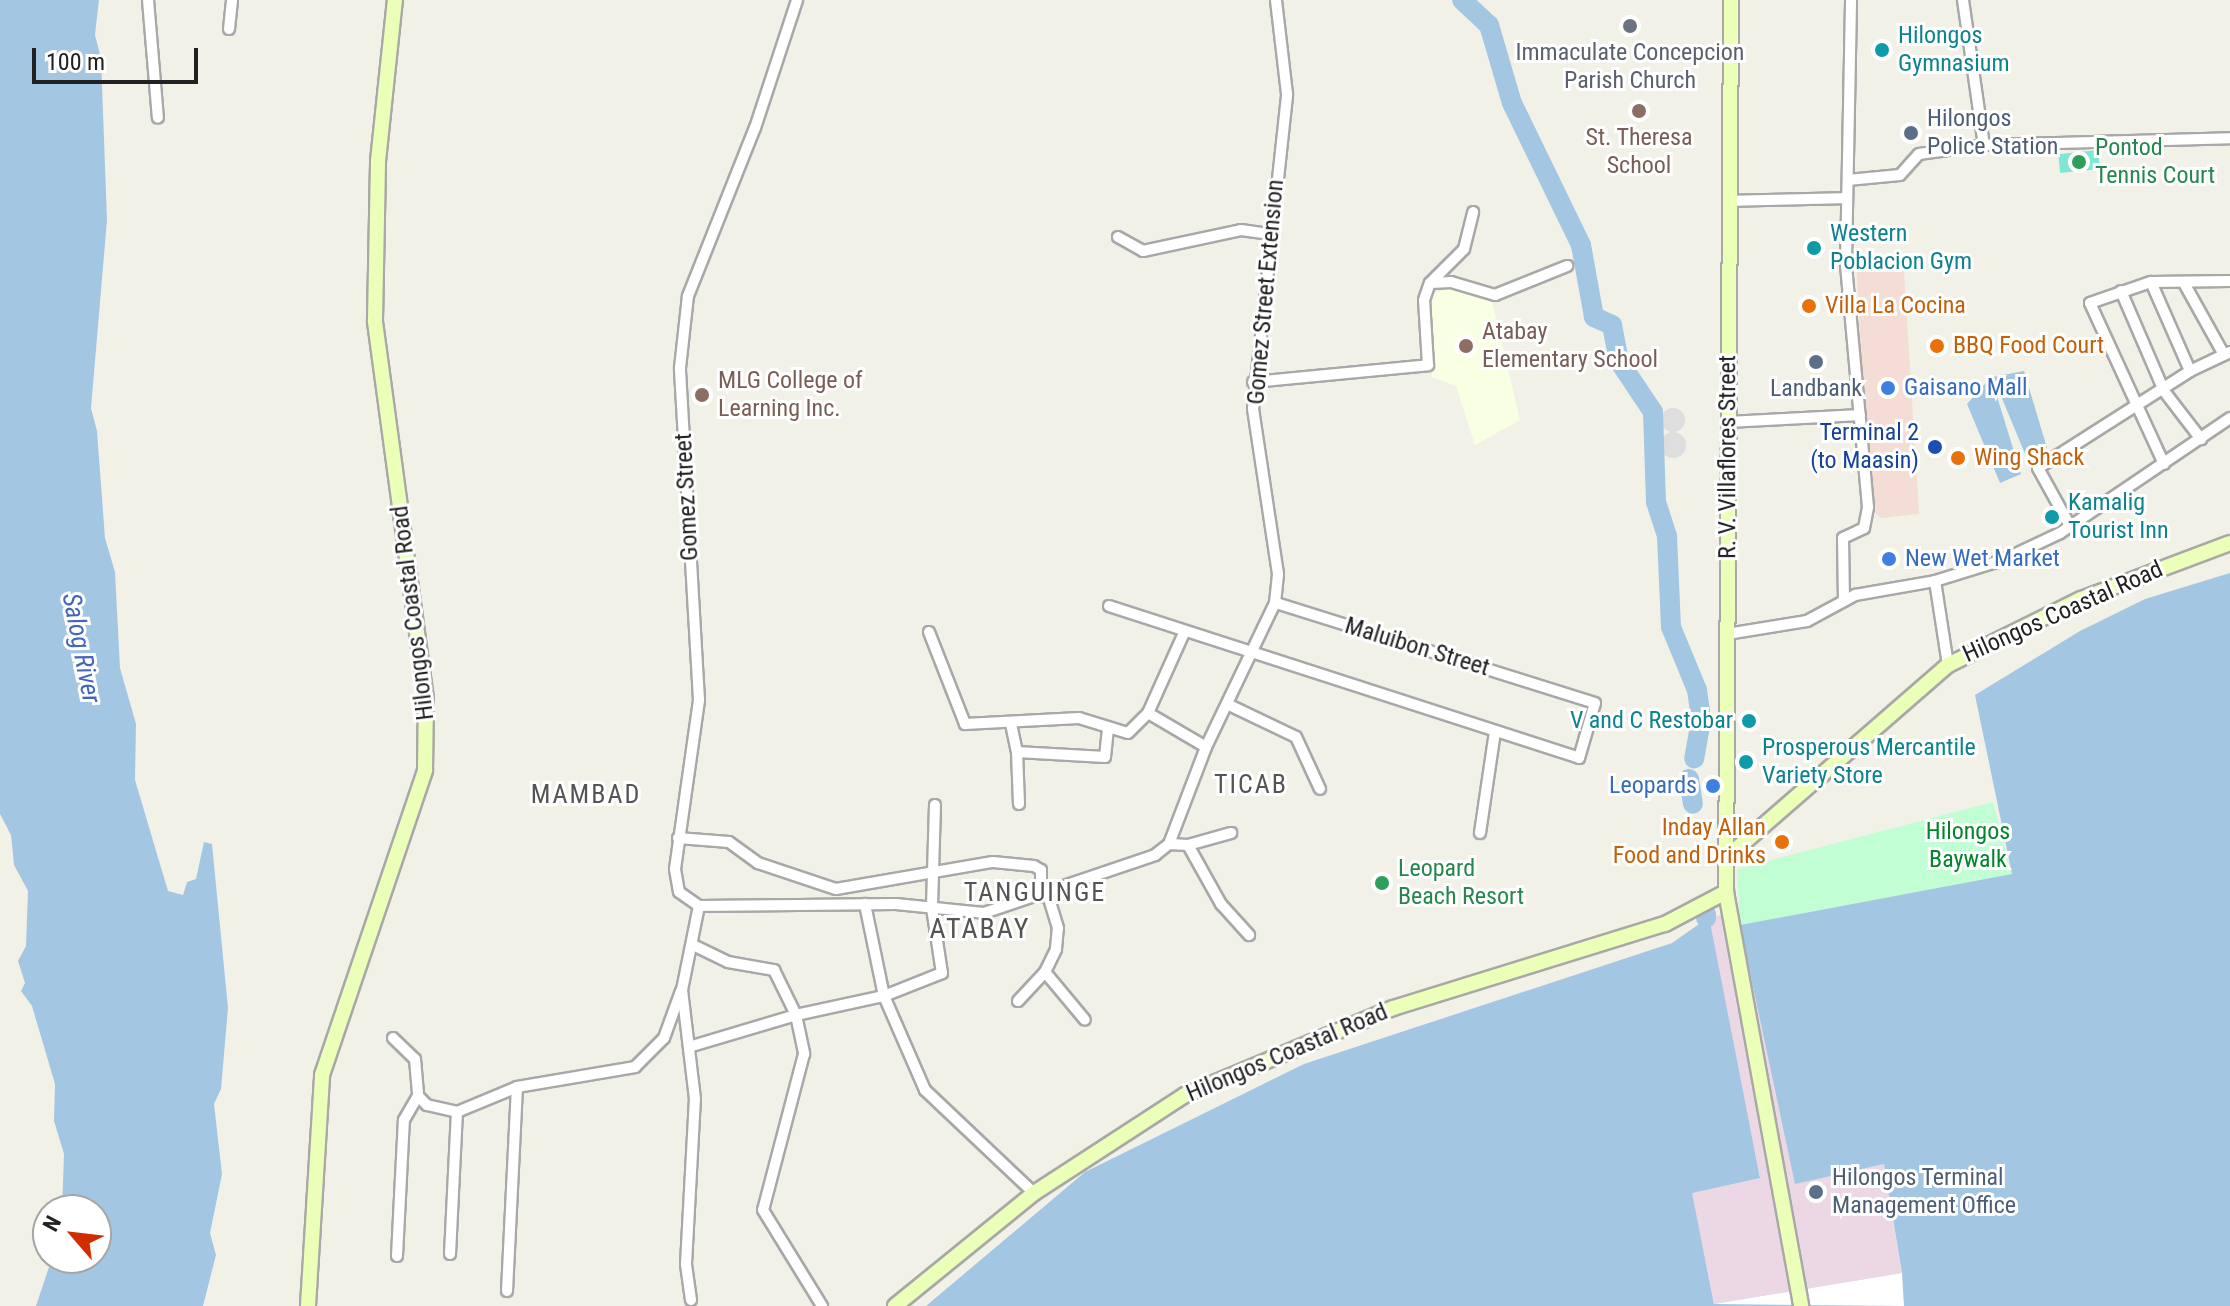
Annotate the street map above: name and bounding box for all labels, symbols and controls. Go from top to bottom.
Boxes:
marker: Immaculate Concepcion Parish Church [1621,17,1639,35]
place label: Hilongos Gymnasium [1898,22,2009,78]
scale bar [36,32,202,82]
place label: Immaculate Concepcion Parish Church [1516,39,1744,95]
marker: Hilongos Gymnasium [1873,41,1891,59]
text: 100 m [46,48,105,76]
marker: St. Theresa School [1630,102,1648,120]
place label: Hilongos Police Station [1927,105,2058,161]
place label: St. Theresa School [1585,124,1693,180]
marker: Hilongos Police Station [1902,124,1920,142]
place label: Pontod Tennis Court [2095,134,2215,190]
marker: Pontod Tennis Court [2070,153,2088,171]
street label: Gomez Street Extension [1242,178,1290,406]
place label: Western Poblacion Gym [1830,220,1972,276]
marker: Western Poblacion Gym [1805,239,1823,257]
place label: Villa La Cocina [1825,292,1966,320]
marker: Villa La Cocina [1800,297,1818,315]
place label: Atabay Elementary School [1482,318,1658,374]
place label: BBQ Food Court [1953,332,2104,360]
marker: Atabay Elementary School [1457,337,1475,355]
marker: BBQ Food Court [1928,337,1946,355]
marker: Landbank [1807,353,1825,371]
street label: R. V. Villaflores Street [1714,355,1742,559]
place label: MLG College of Learning Inc. [718,367,863,423]
place label: Gaisano Mall [1904,374,2027,402]
place label: Landbank [1770,375,1862,403]
marker: Gaisano Mall [1879,379,1897,397]
marker: MLG College of Learning Inc. [693,386,711,404]
place label: Terminal 2 (to Maasin) [1810,419,1919,475]
street label: Gomez Street [669,432,705,562]
marker: Terminal 2 (to Maasin) [1926,438,1944,456]
place label: Wing Shack [1974,444,2084,472]
marker: Wing Shack [1949,449,1967,467]
place label: Kamalig Tourist Inn [2068,489,2169,545]
street label: Hilongos Coastal Road [386,504,440,722]
marker: Kamalig Tourist Inn [2043,508,2061,526]
place label: New Wet Market [1905,545,2060,573]
marker: New Wet Market [1880,550,1898,568]
street label: Hilongos Coastal Road [1959,555,2167,669]
water label: Salog River [55,590,107,706]
street label: Maluibon Street [1341,611,1493,683]
place label: V and C Restobar [1570,707,1733,735]
marker: V and C Restobar [1740,712,1758,730]
place label: Prosperous Mercantile Variety Store [1762,734,1976,790]
marker: Prosperous Mercantile Variety Store [1737,753,1755,771]
district label: TICAB [1214,769,1288,801]
place label: Leopards [1609,772,1697,800]
marker: Leopards [1704,777,1722,795]
district label: MAMBAD [531,779,641,811]
place label: Inday Allan Food and Drinks [1613,814,1766,870]
park label: Hilongos Baywalk [1926,818,2010,874]
marker: Inday Allan Food and Drinks [1773,833,1791,851]
place label: Leopard Beach Resort [1398,855,1524,911]
marker: Leopard Beach Resort [1373,874,1391,892]
district label: TANGUINGE [964,877,1106,909]
district label: ATABAY [930,912,1030,946]
street label: Hilongos Coastal Road [1182,998,1392,1108]
place label: Hilongos Terminal Management Office [1832,1164,2016,1220]
marker: Hilongos Terminal Management Office [1807,1183,1825,1201]
north arrow [32,1194,112,1274]
text: N [38,1212,66,1235]

